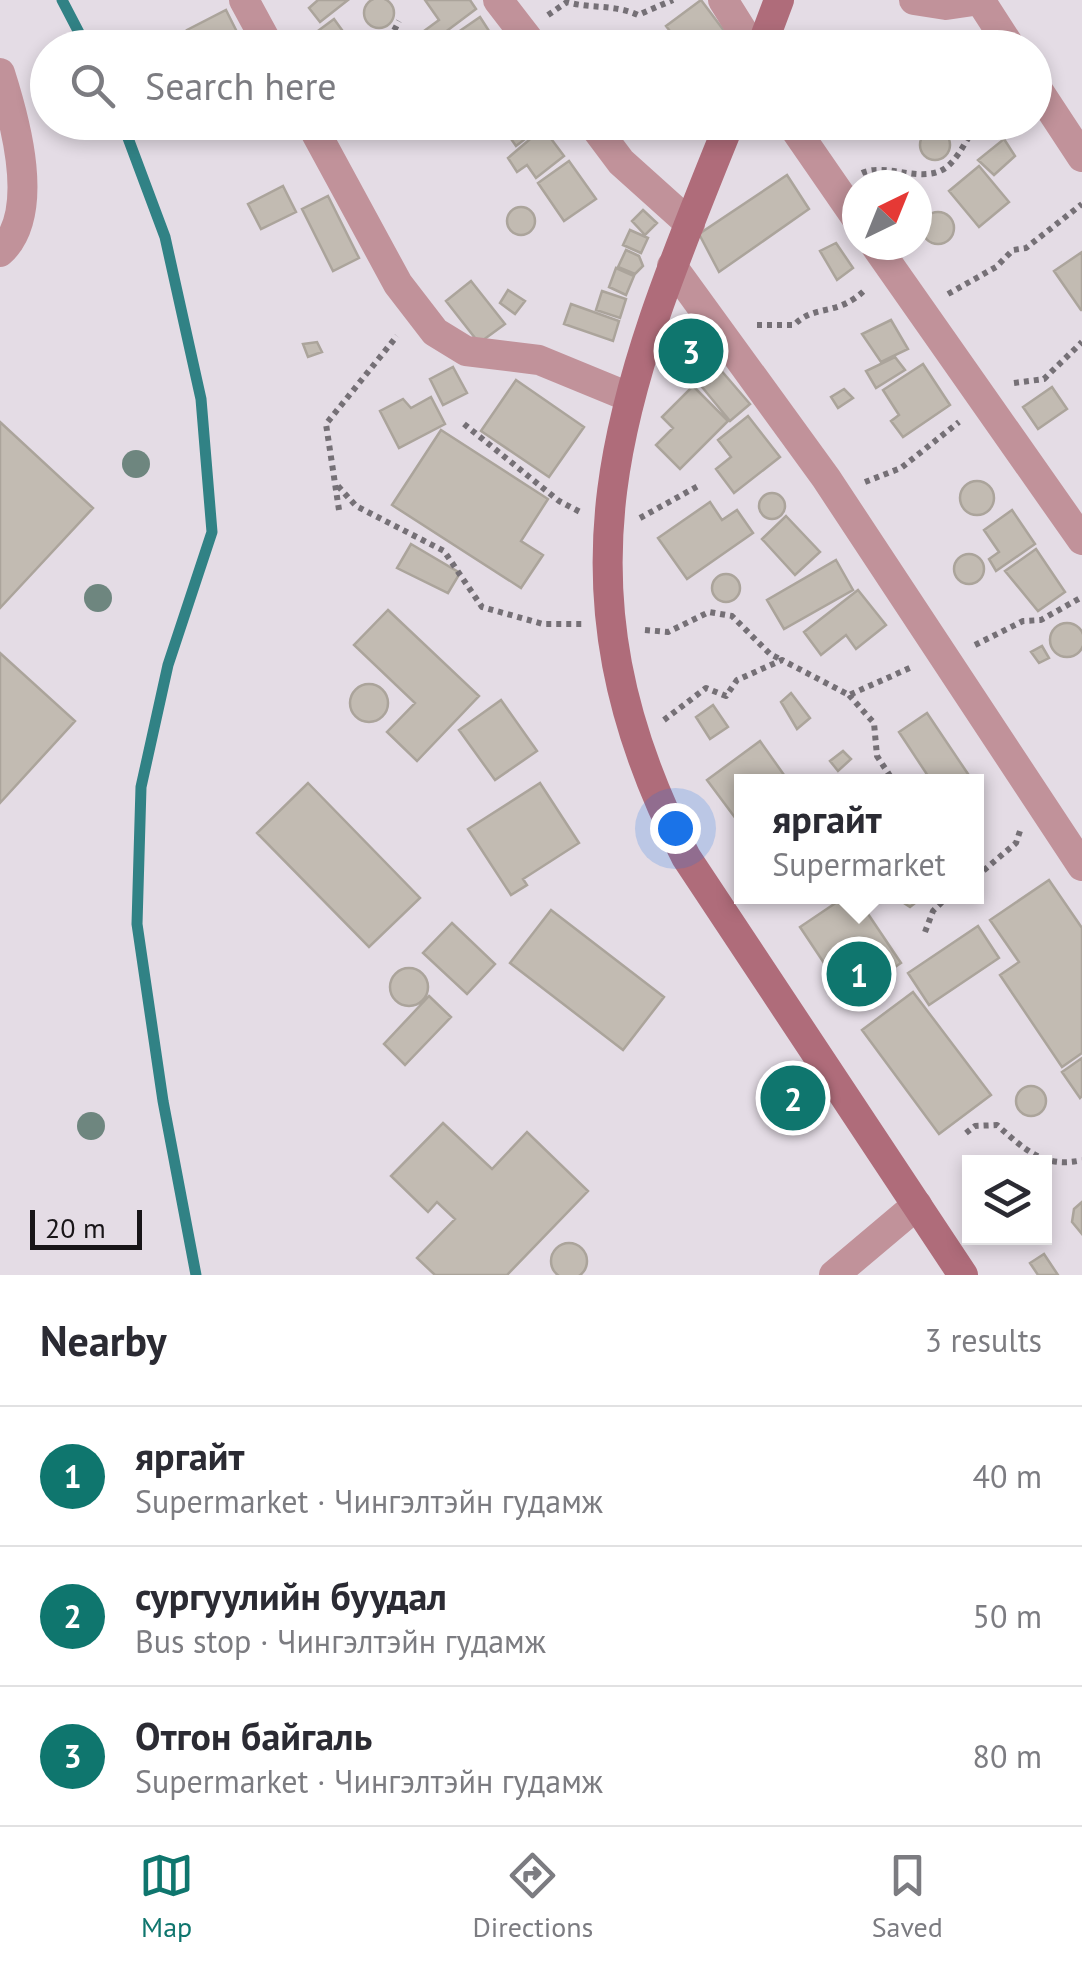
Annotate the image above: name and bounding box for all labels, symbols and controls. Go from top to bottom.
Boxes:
search box [30,30,1052,140]
icon: search [65,58,120,113]
text: Search here [145,61,337,110]
north arrow [842,170,932,260]
pin: 3 [658,314,724,388]
popup [734,774,984,904]
text: яргайт [772,794,882,843]
your location [650,803,701,854]
text: Supermarket [772,843,946,885]
pin: 1 [826,936,892,1012]
pin: 2 [760,1060,826,1136]
map controls [962,1155,1052,1245]
button: layers [962,1155,1052,1245]
scale bar [30,1205,142,1250]
text: 20 m [45,1209,106,1246]
text: Nearby [40,1313,167,1368]
text: 3 results [924,1319,1042,1361]
text: яргайт [135,1431,244,1480]
text: 1 [63,1455,82,1497]
text: 40 m [973,1455,1042,1497]
text: Supermarket · Чингэлтэйн гудамж [135,1480,603,1522]
text: сургуулийн буудал [135,1571,447,1620]
text: 2 [63,1595,82,1637]
text: 50 m [973,1595,1042,1637]
text: Bus stop · Чингэлтэйн гудамж [135,1620,546,1662]
text: Отгон байгаль [135,1711,372,1760]
text: 3 [63,1735,82,1777]
text: 80 m [973,1735,1042,1777]
text: Supermarket · Чингэлтэйн гудамж [135,1760,603,1802]
tab: Map [139,1848,194,1945]
tab: Directions [472,1848,593,1945]
tab: Saved [872,1848,943,1945]

